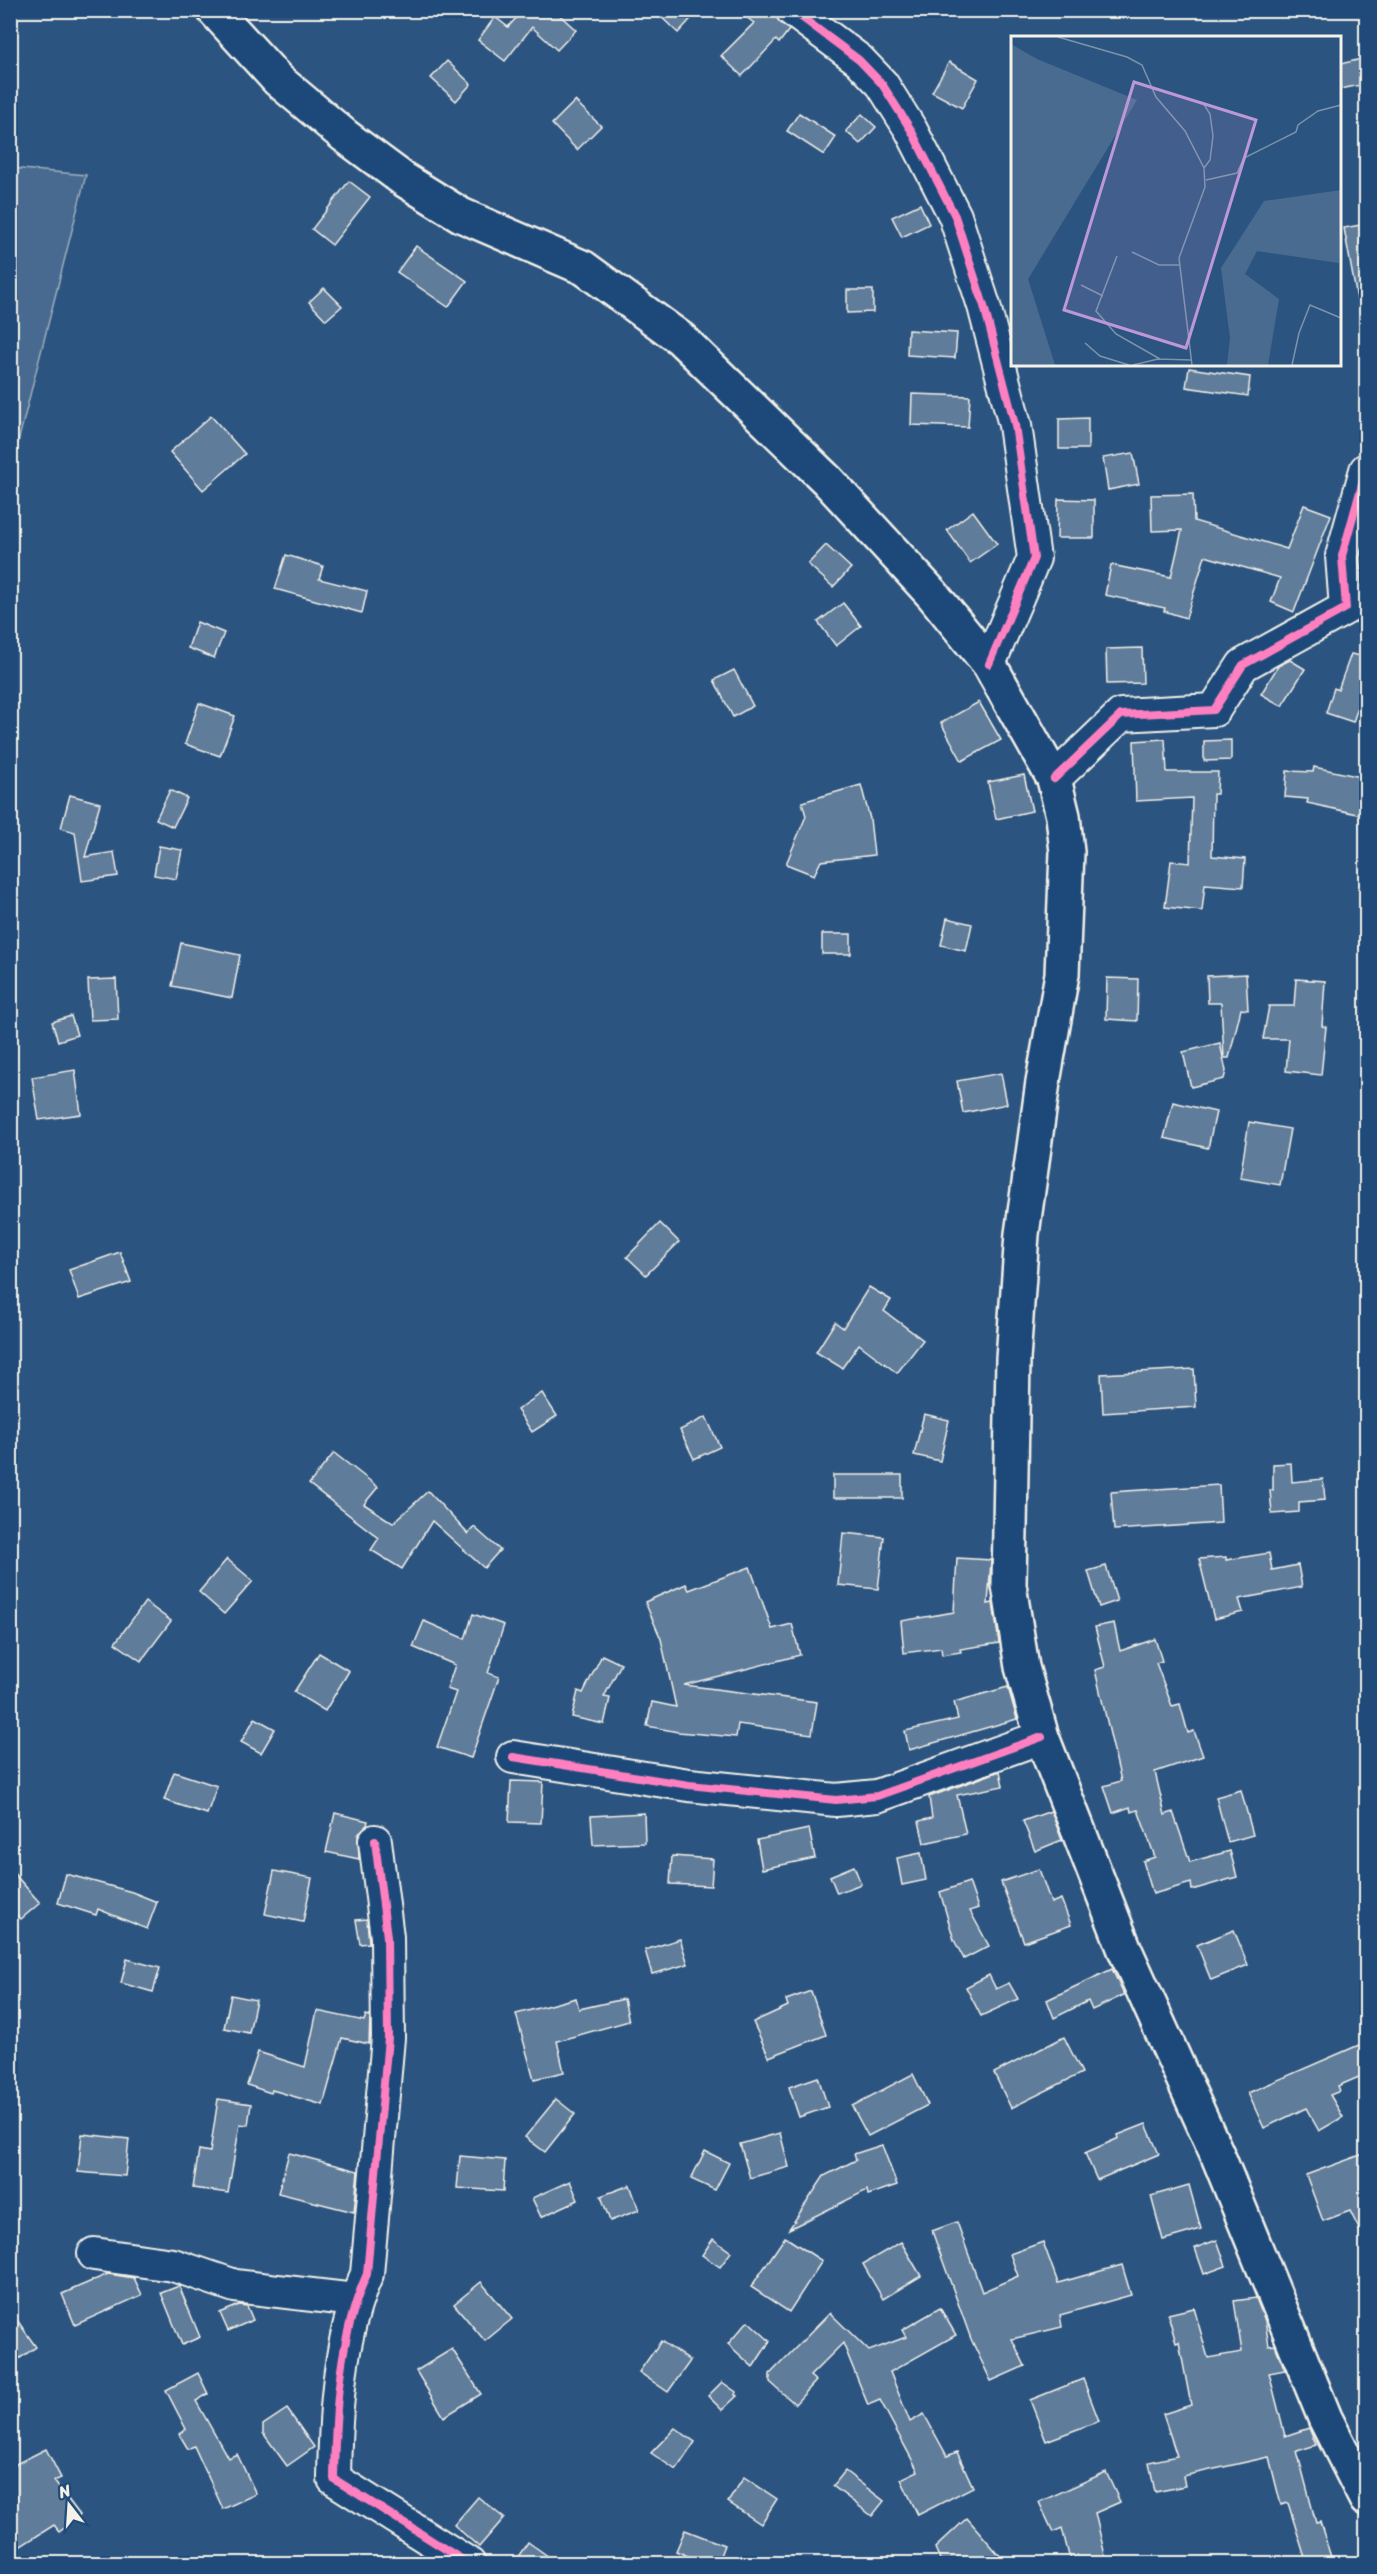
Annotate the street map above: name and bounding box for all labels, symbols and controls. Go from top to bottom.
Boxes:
inset map [1011,36,1341,366]
north arrow [39,2475,99,2535]
text: N [54,2475,75,2507]

